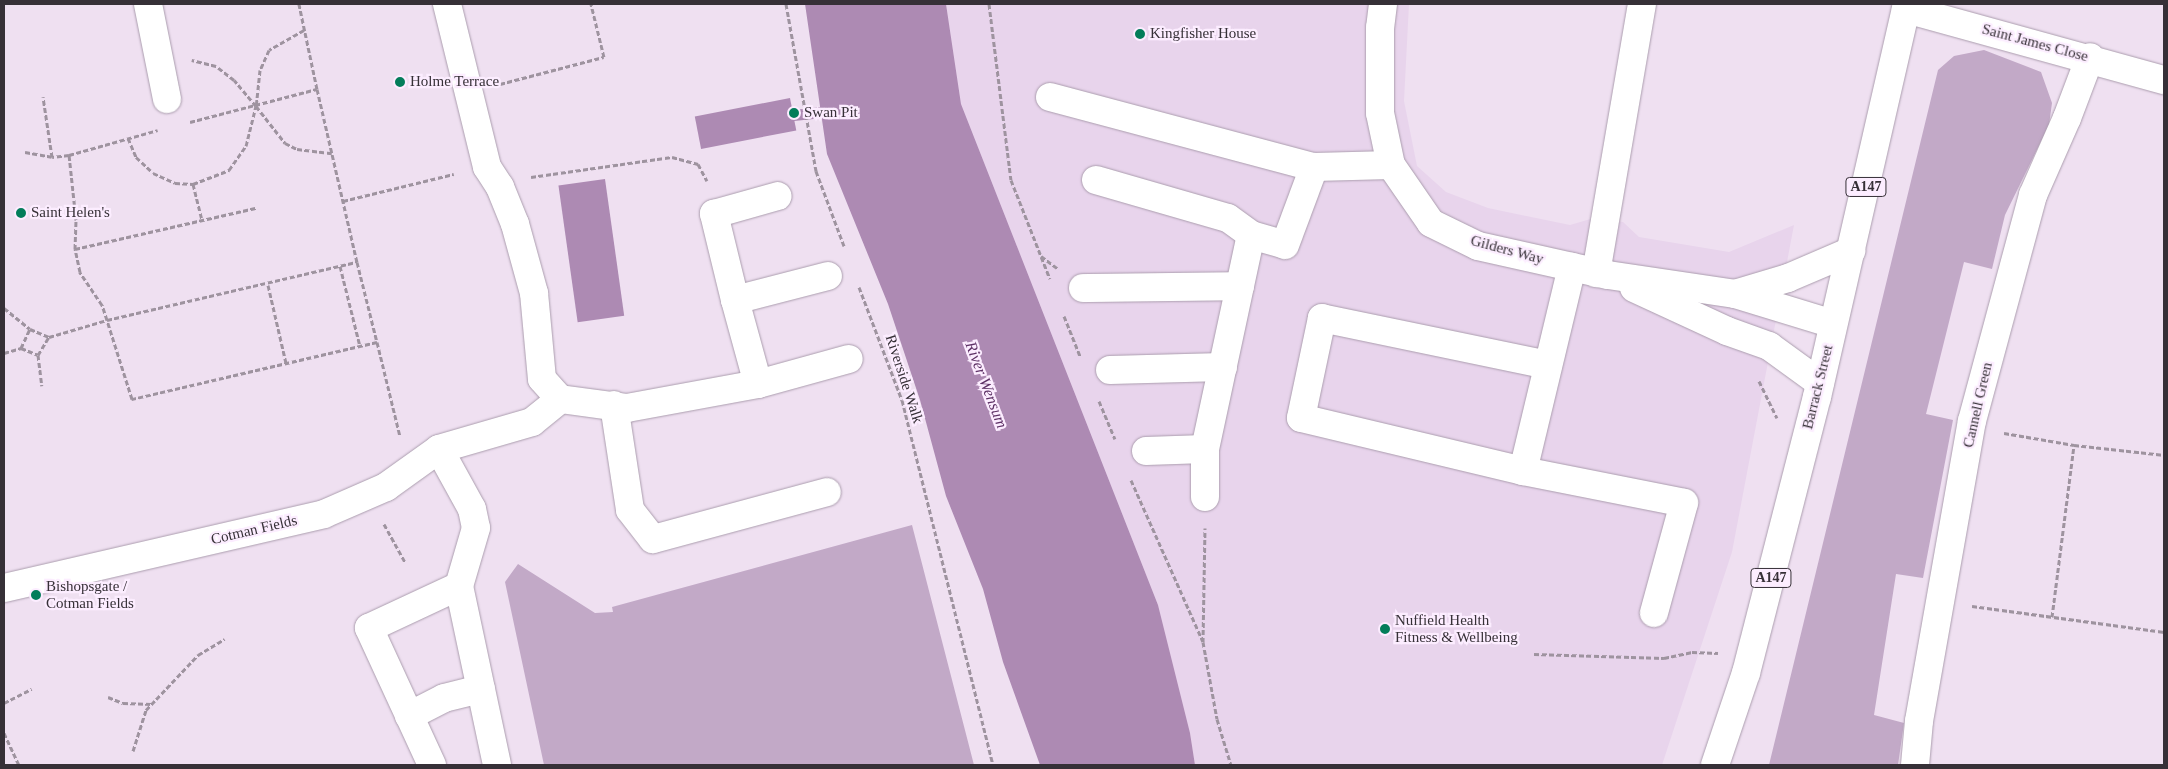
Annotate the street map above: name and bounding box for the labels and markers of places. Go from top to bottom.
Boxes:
place label: Kingfisher House [1150,25,1256,43]
marker: Kingfisher House [1134,28,1146,40]
place label: Holme Terrace [410,73,499,91]
marker: Holme Terrace [394,76,406,88]
place label: Swan Pit [804,104,858,122]
marker: Swan Pit [788,107,800,119]
place label: Saint Helen's [31,204,110,222]
marker: Saint Helen's [15,207,27,219]
place label: Bishopsgate / Cotman Fields [46,577,134,612]
marker: Bishopsgate / Cotman Fields [30,589,42,601]
place label: Nuffield Health Fitness & Wellbeing [1395,611,1518,646]
marker: Nuffield Health Fitness & Wellbeing [1379,623,1391,635]

